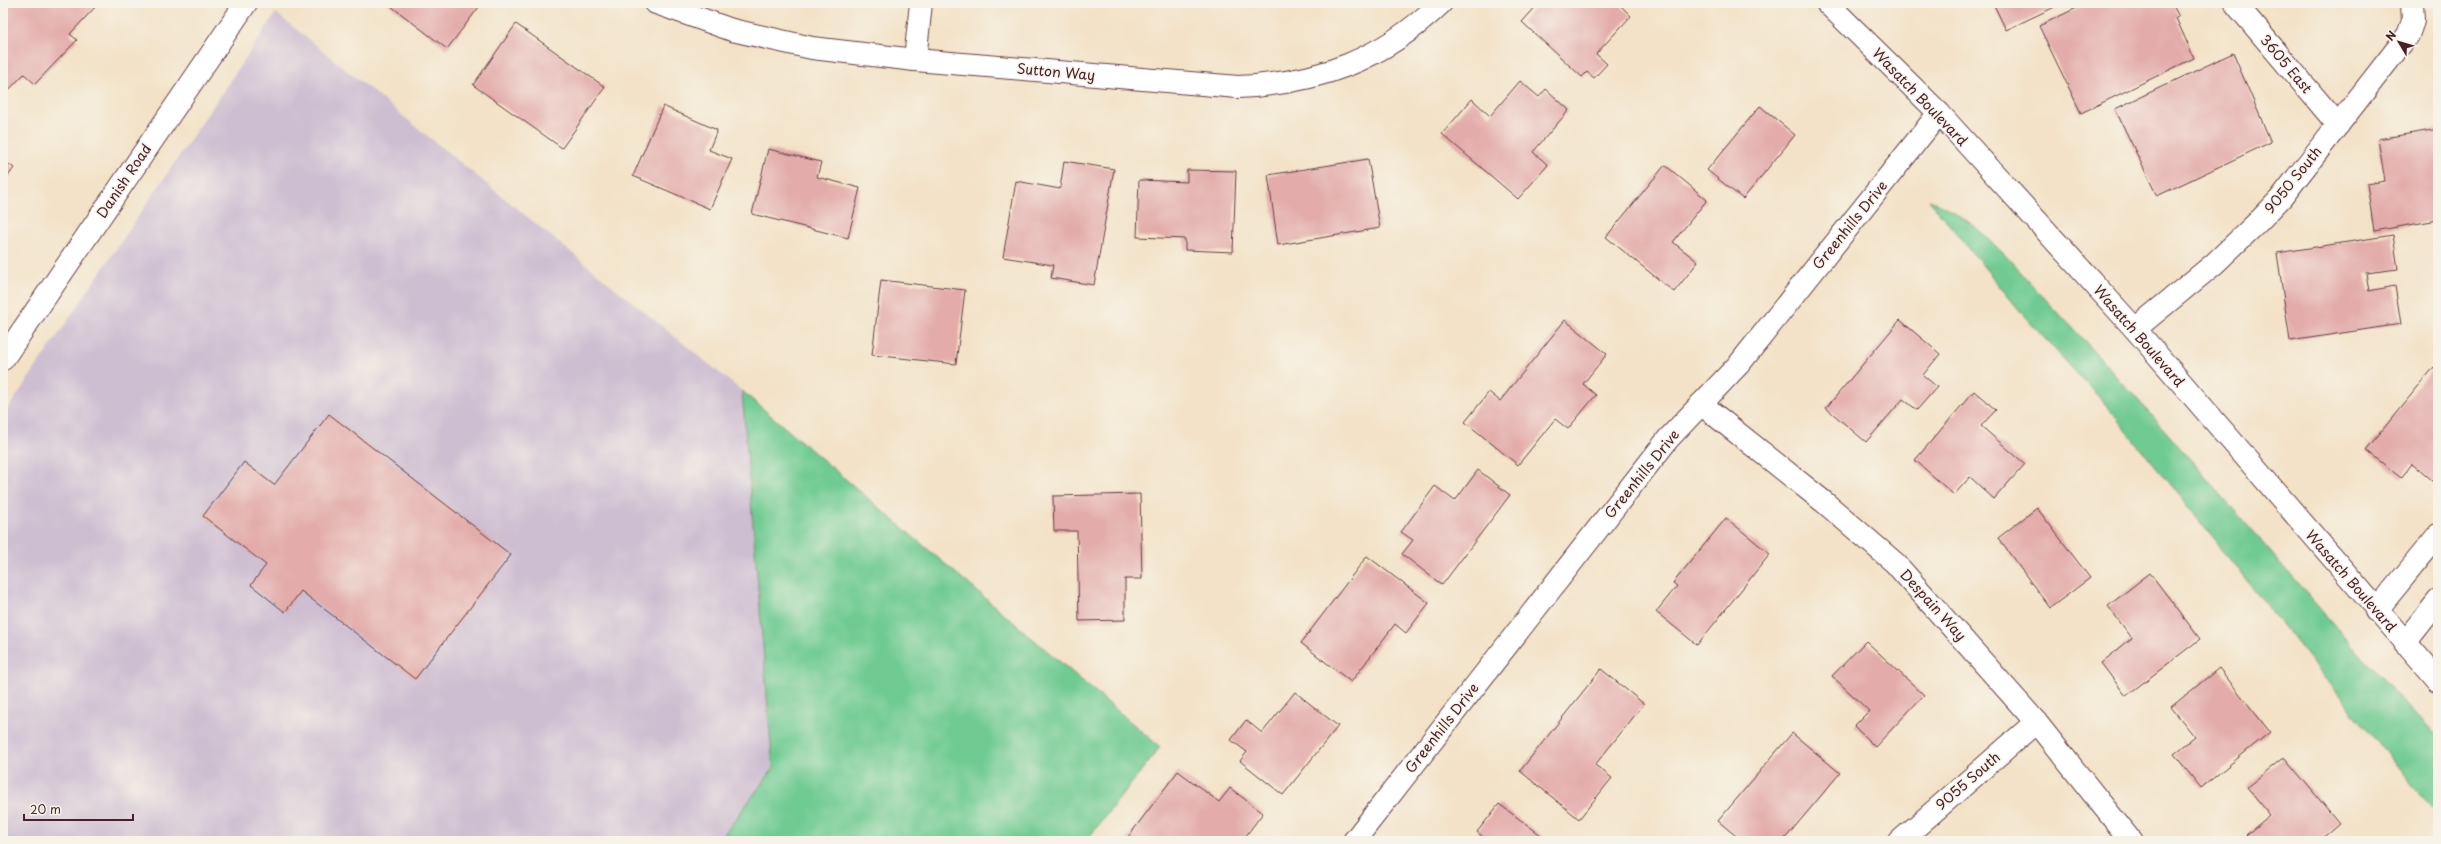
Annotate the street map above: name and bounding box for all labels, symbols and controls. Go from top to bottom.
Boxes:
north arrow [2379,22,2419,62]
text: N [2381,27,2400,44]
street label: 3605 East [2255,30,2318,98]
street label: Wasatch Boulevard [1868,43,1973,151]
street label: Sutton Way [1016,58,1096,85]
street label: Danish Road [91,139,156,222]
street label: 9050 South [2259,142,2326,218]
street label: Greenhills Drive [1807,176,1892,274]
street label: Wasatch Boulevard [2089,280,2190,392]
street label: Greenhills Drive [1599,425,1684,523]
street label: Wasatch Boulevard [2301,525,2402,637]
street label: Despain Way [1895,564,1971,645]
street label: Greenhills Drive [1400,678,1484,777]
street label: 9055 South [1931,747,2004,815]
scale bar [24,796,133,822]
text: 20 m [30,800,61,818]

